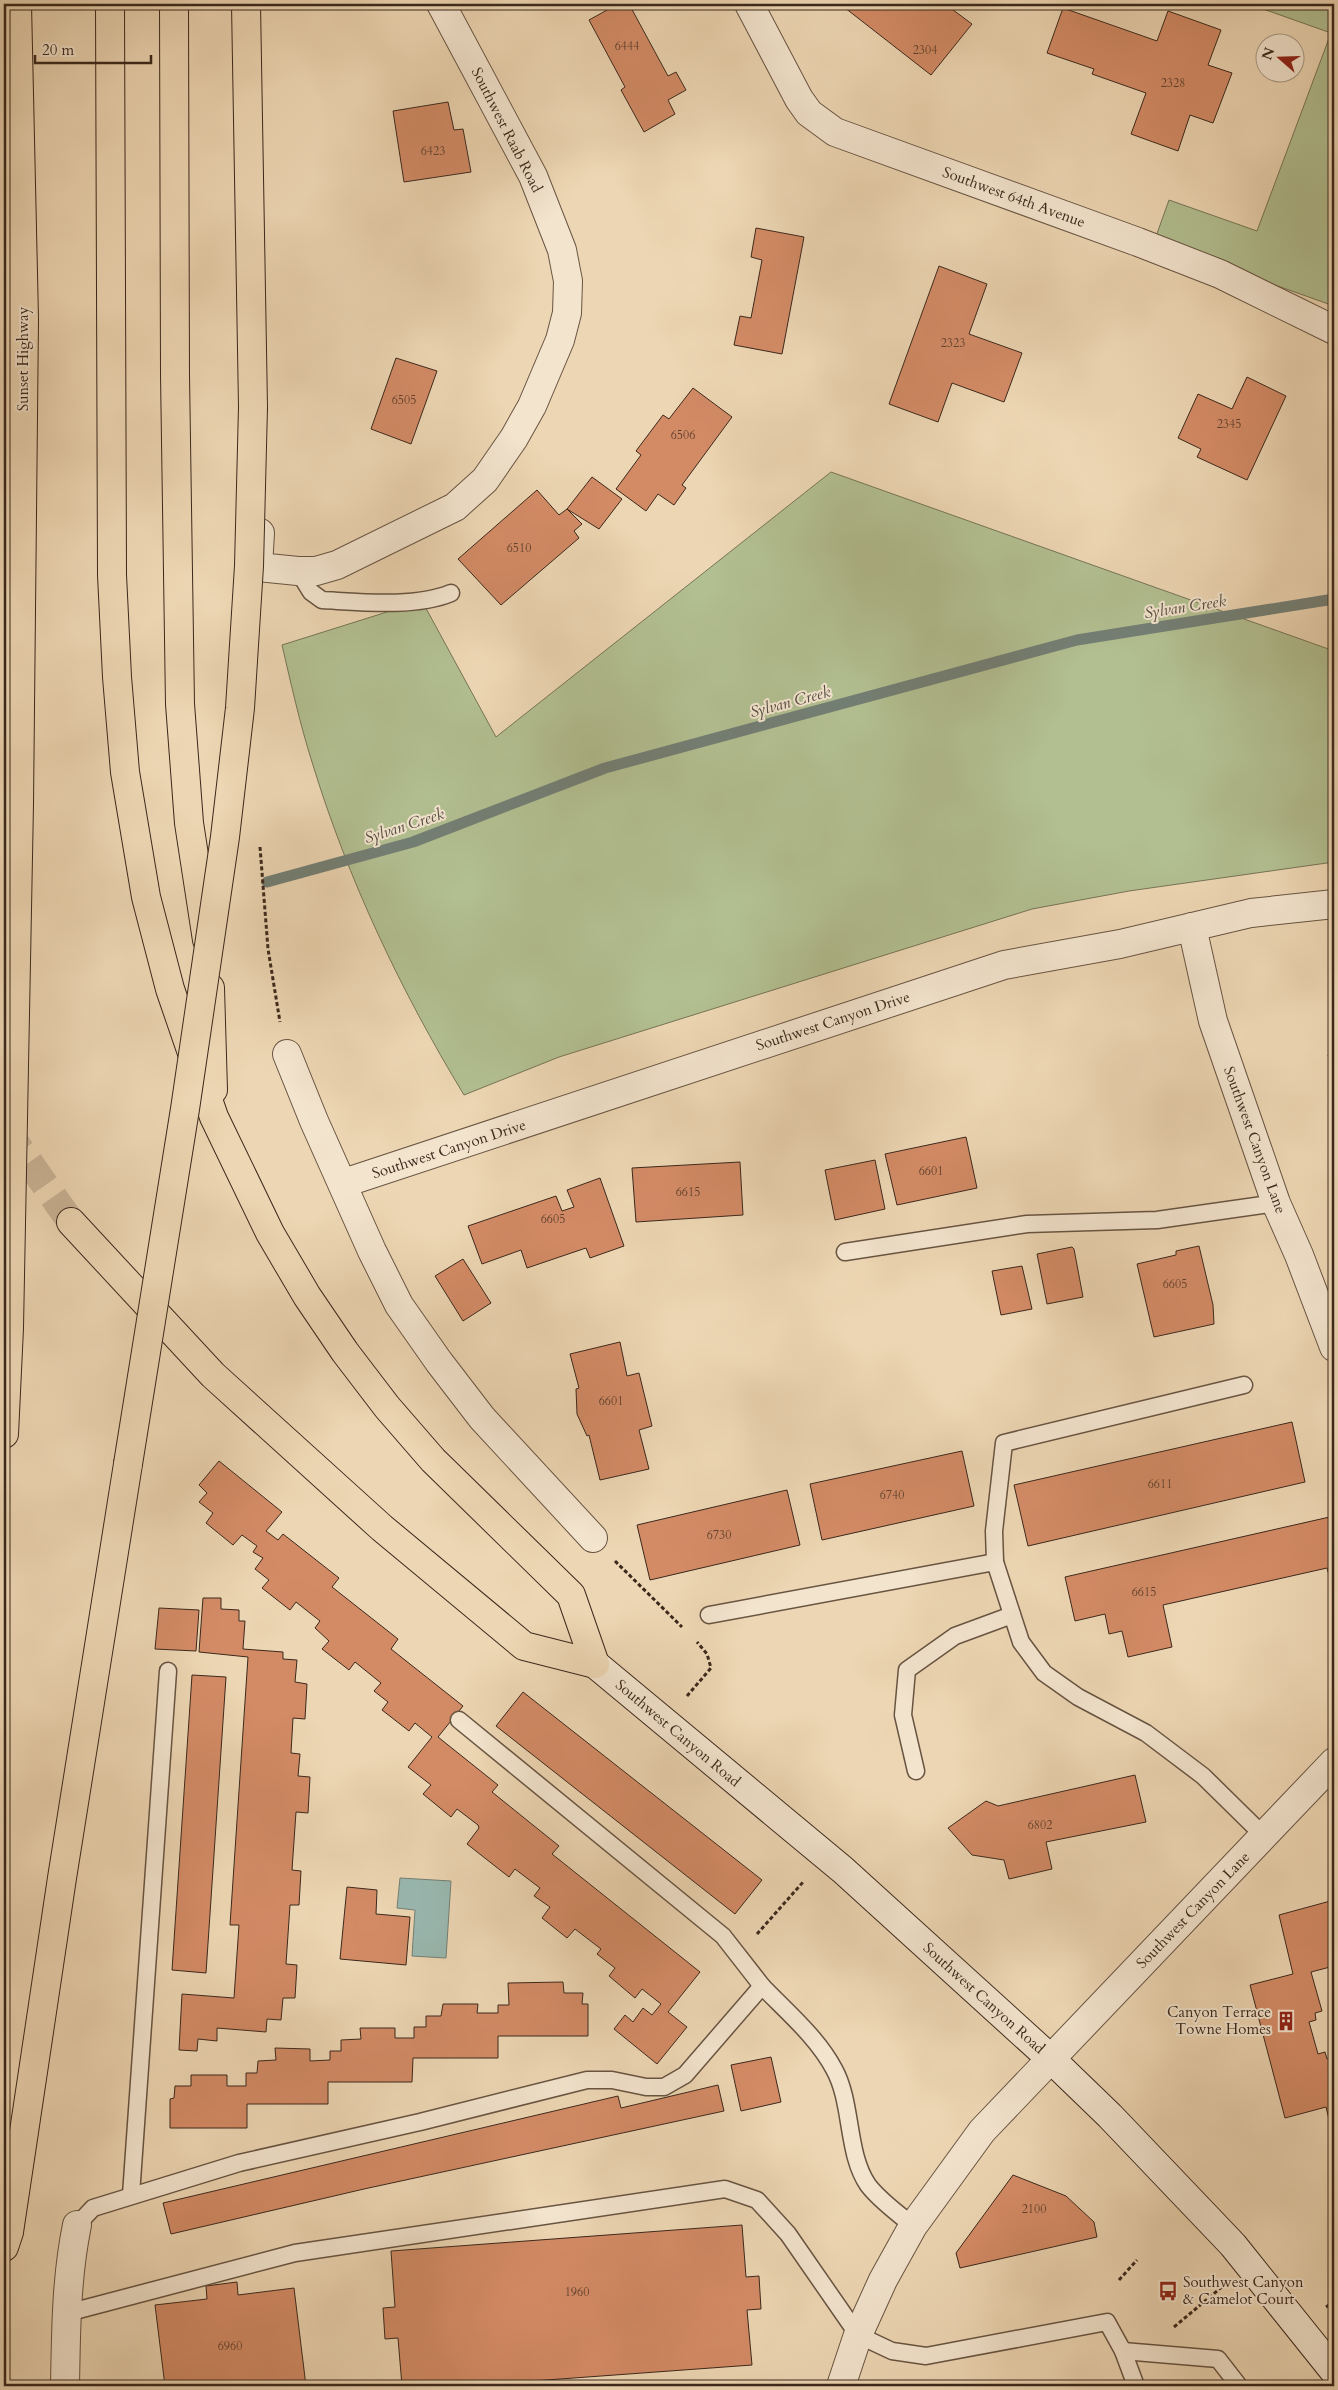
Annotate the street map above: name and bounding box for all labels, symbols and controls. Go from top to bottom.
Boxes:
scale bar [35,32,151,64]
north arrow [1256,32,1306,82]
house number: 6444 [615,38,639,54]
text: 20 m [42,40,74,60]
house number: 2304 [913,42,937,58]
text: N [1257,45,1279,63]
street label: Southwest Raab Road [467,64,547,196]
house number: 2328 [1161,75,1185,91]
house number: 6423 [421,143,445,159]
street label: Southwest 64th Avenue [940,162,1088,232]
street label: Sunset Highway [13,307,33,411]
house number: 2323 [941,335,965,351]
house number: 6505 [392,392,416,408]
house number: 2345 [1217,416,1241,432]
house number: 6506 [671,427,695,443]
house number: 6510 [507,540,531,556]
water label: Sylvan Creek [1143,590,1228,624]
water label: Sylvan Creek [747,681,833,723]
water label: Sylvan Creek [362,803,447,849]
street label: Southwest Canyon Drive [753,987,913,1055]
street label: Southwest Canyon Lane [1219,1064,1291,1217]
street label: Southwest Canyon Drive [369,1115,529,1183]
house number: 6601 [919,1163,943,1179]
house number: 6615 [676,1184,700,1200]
house number: 6605 [541,1211,565,1227]
house number: 6605 [1163,1276,1187,1292]
house number: 6601 [599,1393,623,1409]
house number: 6611 [1148,1476,1172,1492]
house number: 6740 [880,1487,904,1503]
house number: 6730 [707,1527,731,1543]
house number: 6615 [1132,1584,1156,1600]
street label: Southwest Canyon Road [611,1675,745,1791]
house number: 6802 [1028,1817,1052,1833]
street label: Southwest Canyon Lane [1132,1847,1254,1973]
street label: Southwest Canyon Road [919,1938,1049,2058]
place label: Canyon Terrace Towne Homes [1167,2002,1271,2039]
building icon: Canyon Terrace Towne Homes [1275,2010,1297,2032]
house number: 2100 [1022,2201,1046,2217]
place label: Southwest Canyon & Camelot Court [1183,2272,1304,2309]
bus stop icon: Southwest Canyon & Camelot Court [1157,2280,1179,2302]
house number: 1960 [565,2284,589,2300]
house number: 6960 [218,2338,242,2354]

